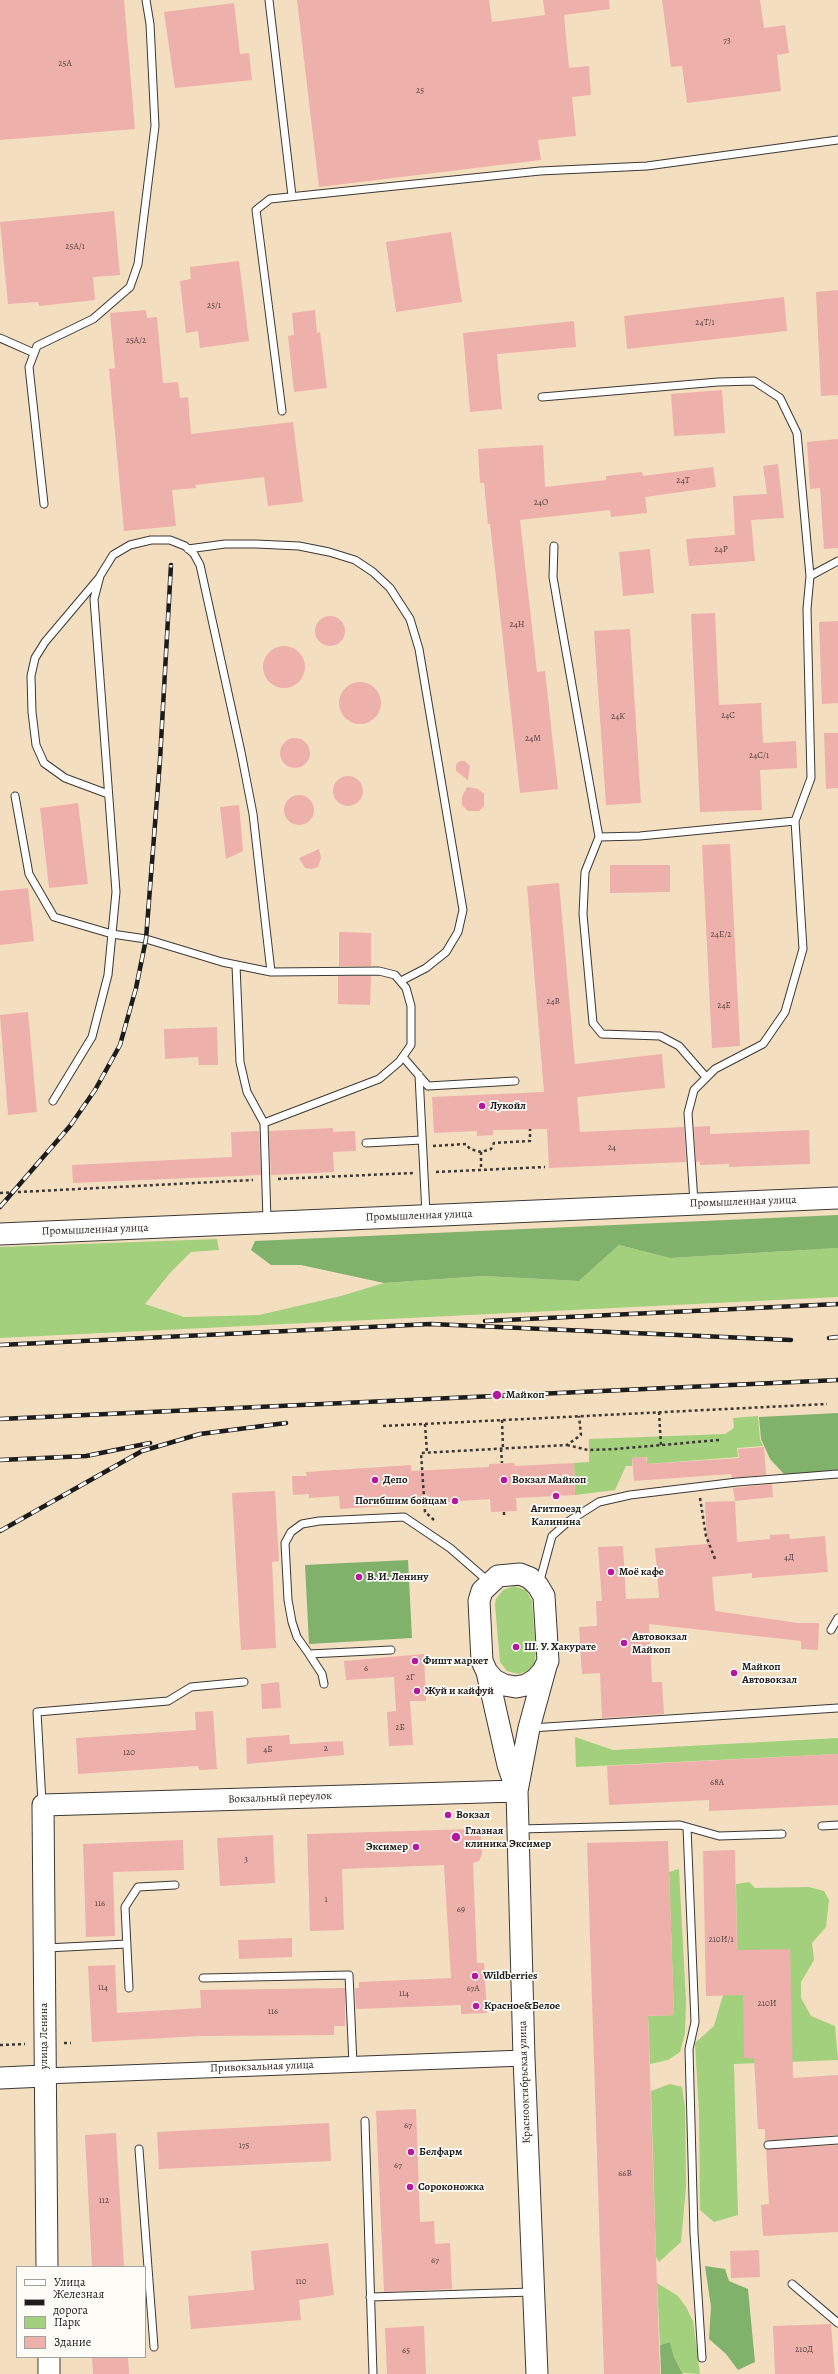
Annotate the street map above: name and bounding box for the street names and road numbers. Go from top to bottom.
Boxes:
street label: Промышленная улица [689,1194,797,1210]
street label: Промышленная улица [365,1208,473,1224]
street label: Промышленная улица [41,1222,149,1238]
street label: Вокзальный переулок [228,1790,332,1806]
street label: улица Ленина [37,2003,51,2069]
street label: Краснооктябрьская улица [516,2020,534,2144]
street label: Привокзальная улица [210,2059,314,2075]

